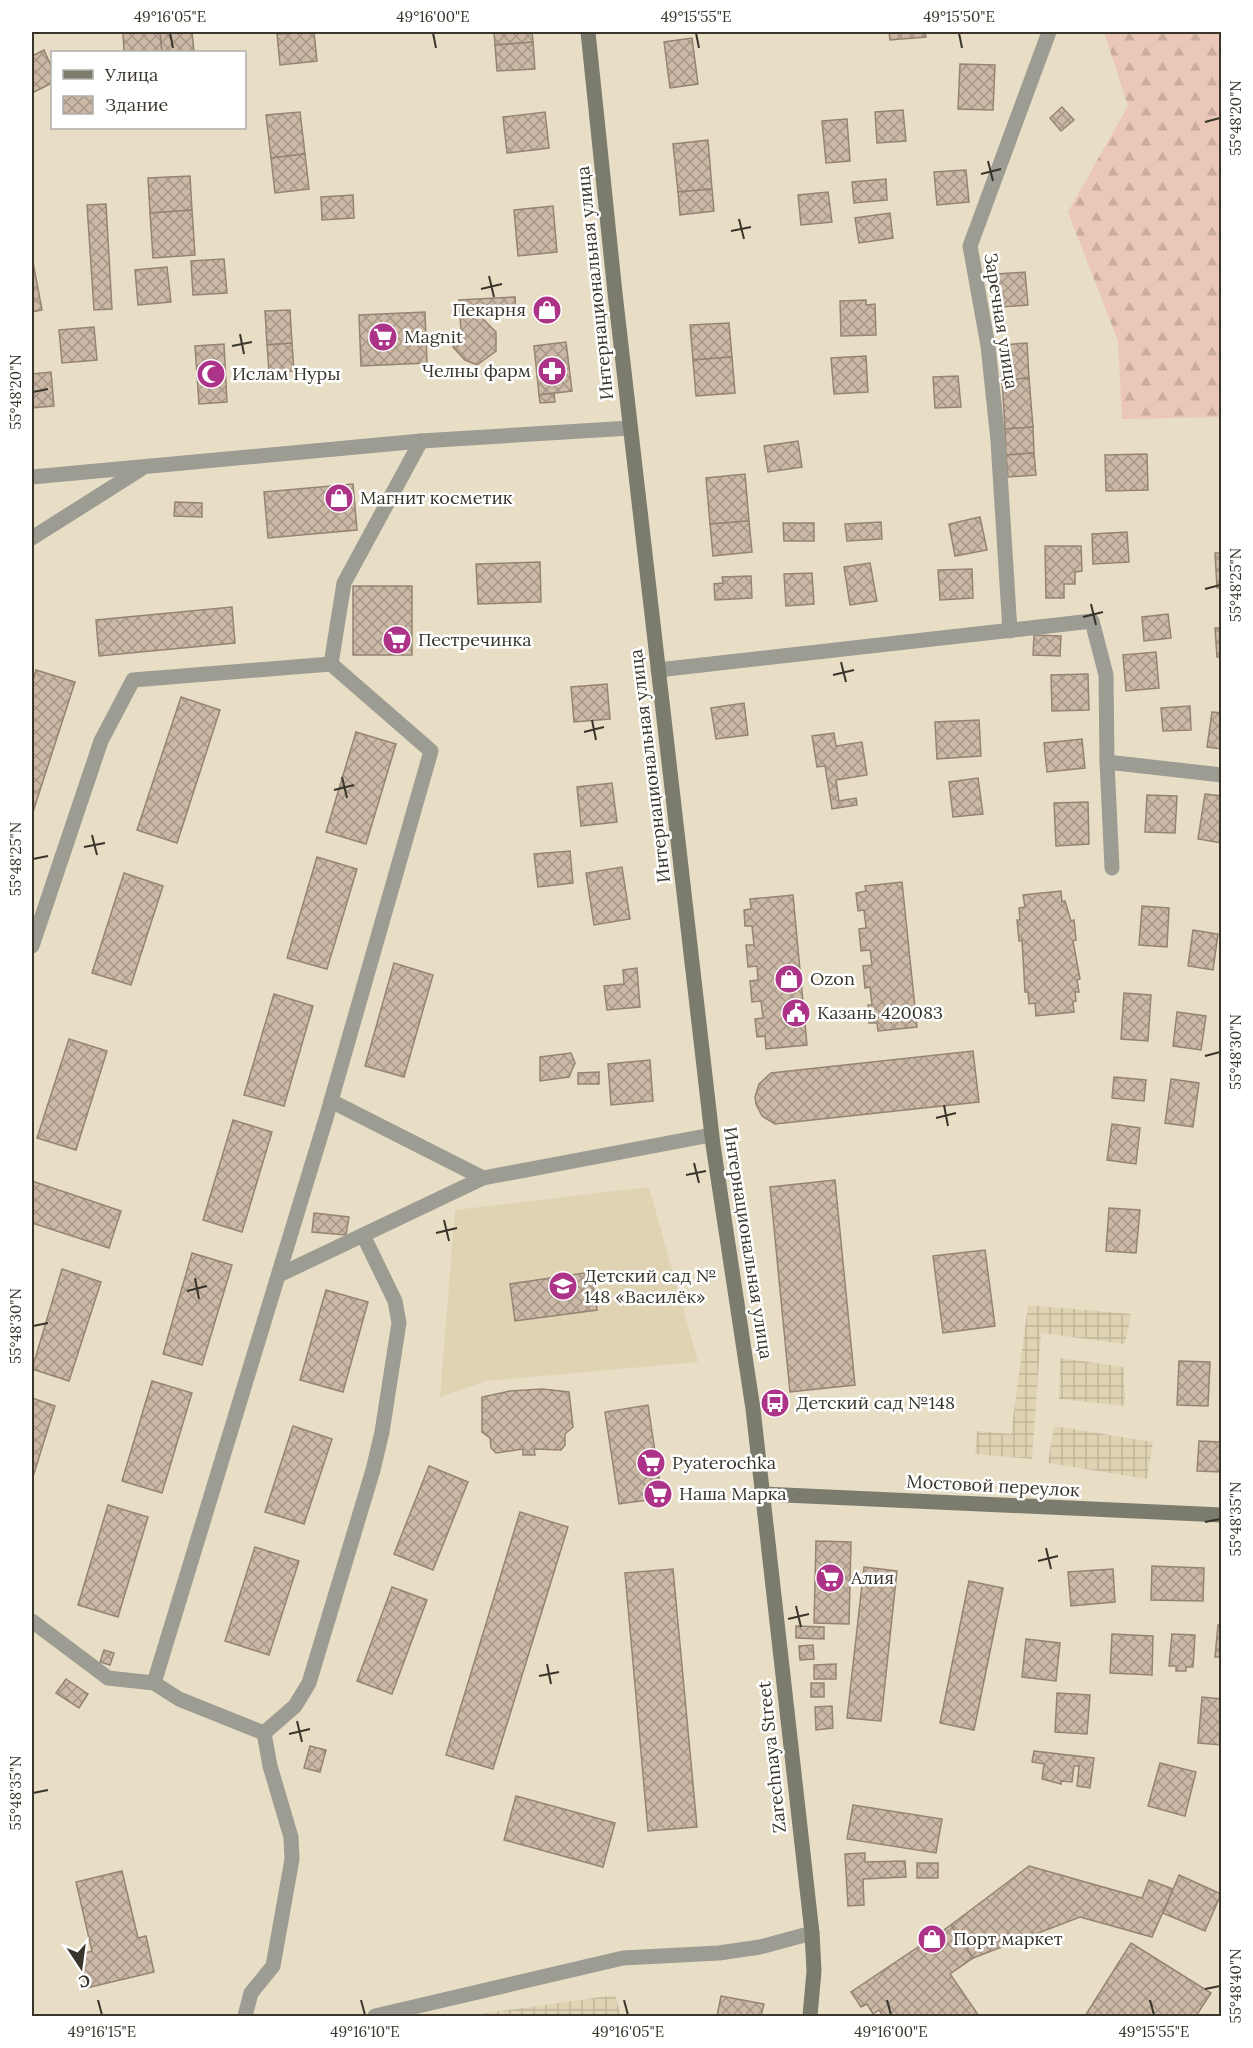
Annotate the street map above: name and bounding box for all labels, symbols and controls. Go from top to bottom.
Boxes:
text: 49°16'05"E [134,7,206,26]
text: 49°16'00"E [396,7,470,26]
text: 49°15'55"E [661,7,731,26]
text: 49°15'50"E [923,7,995,26]
legend [51,51,246,129]
text: Улица [104,63,158,86]
text: 55°48'20"N [1226,80,1245,156]
text: Здание [105,93,168,116]
street label: Интернациональная улица [571,165,618,401]
street label: Заречная улица [979,251,1024,391]
shop icon: Пекарня [531,294,563,326]
place label: Пекарня [452,298,526,321]
supermarket icon: Magnit [367,321,399,353]
place label: Magnit [404,325,463,348]
text: 55°48'20"N [6,354,25,430]
pharmacy icon: Челны фарм [536,355,568,387]
mosque icon: Ислам Нуры [195,358,227,390]
place label: Челны фарм [422,359,531,382]
place label: Ислам Нуры [232,362,341,385]
shop icon: Магнит косметик [323,482,355,514]
place label: Магнит косметик [360,486,513,509]
text: 55°48'25"N [1226,548,1245,622]
supermarket icon: Пестречинка [381,624,413,656]
place label: Пестречинка [418,628,531,651]
street label: Интернациональная улица [624,648,675,884]
text: 55°48'25"N [6,822,25,896]
shop icon: Ozon [773,963,805,995]
place label: Ozon [810,967,855,990]
public building icon: Казань 420083 [780,997,812,1029]
place label: Казань 420083 [817,1001,943,1024]
text: 55°48'30"N [1226,1014,1245,1090]
street label: Интернациональная улица [719,1125,778,1361]
place label: Детский сад № 148 «Василёк» [584,1264,717,1308]
school or university icon: Детский сад № 148 «Василёк» [547,1270,579,1302]
text: 55°48'30"N [6,1288,25,1364]
bus stop icon: Детский сад №148 [759,1387,791,1419]
place label: Детский сад №148 [796,1391,955,1414]
supermarket icon: Pyaterochka [635,1447,667,1479]
place label: Pyaterochka [672,1451,776,1474]
street label: Мостовой переулок [906,1469,1081,1502]
supermarket icon: Наша Марка [642,1478,674,1510]
place label: Наша Марка [679,1482,787,1505]
text: 55°48'35"N [1226,1482,1245,1556]
supermarket icon: Алия [814,1562,846,1594]
place label: Алия [850,1566,894,1589]
street label: Zarechnaya Street [752,1680,791,1834]
text: 55°48'35"N [6,1756,25,1830]
shop icon: Порт маркет [916,1923,948,1955]
place label: Порт маркет [953,1927,1063,1950]
north arrow [51,1937,111,1997]
text: 55°48'40"N [1226,1948,1245,2024]
text: С [77,1971,92,1993]
text: 49°16'15"E [68,2022,136,2041]
text: 49°16'10"E [330,2022,400,2041]
text: 49°16'05"E [592,2022,664,2041]
text: 49°16'00"E [854,2022,928,2041]
text: 49°15'55"E [1119,2022,1189,2041]

